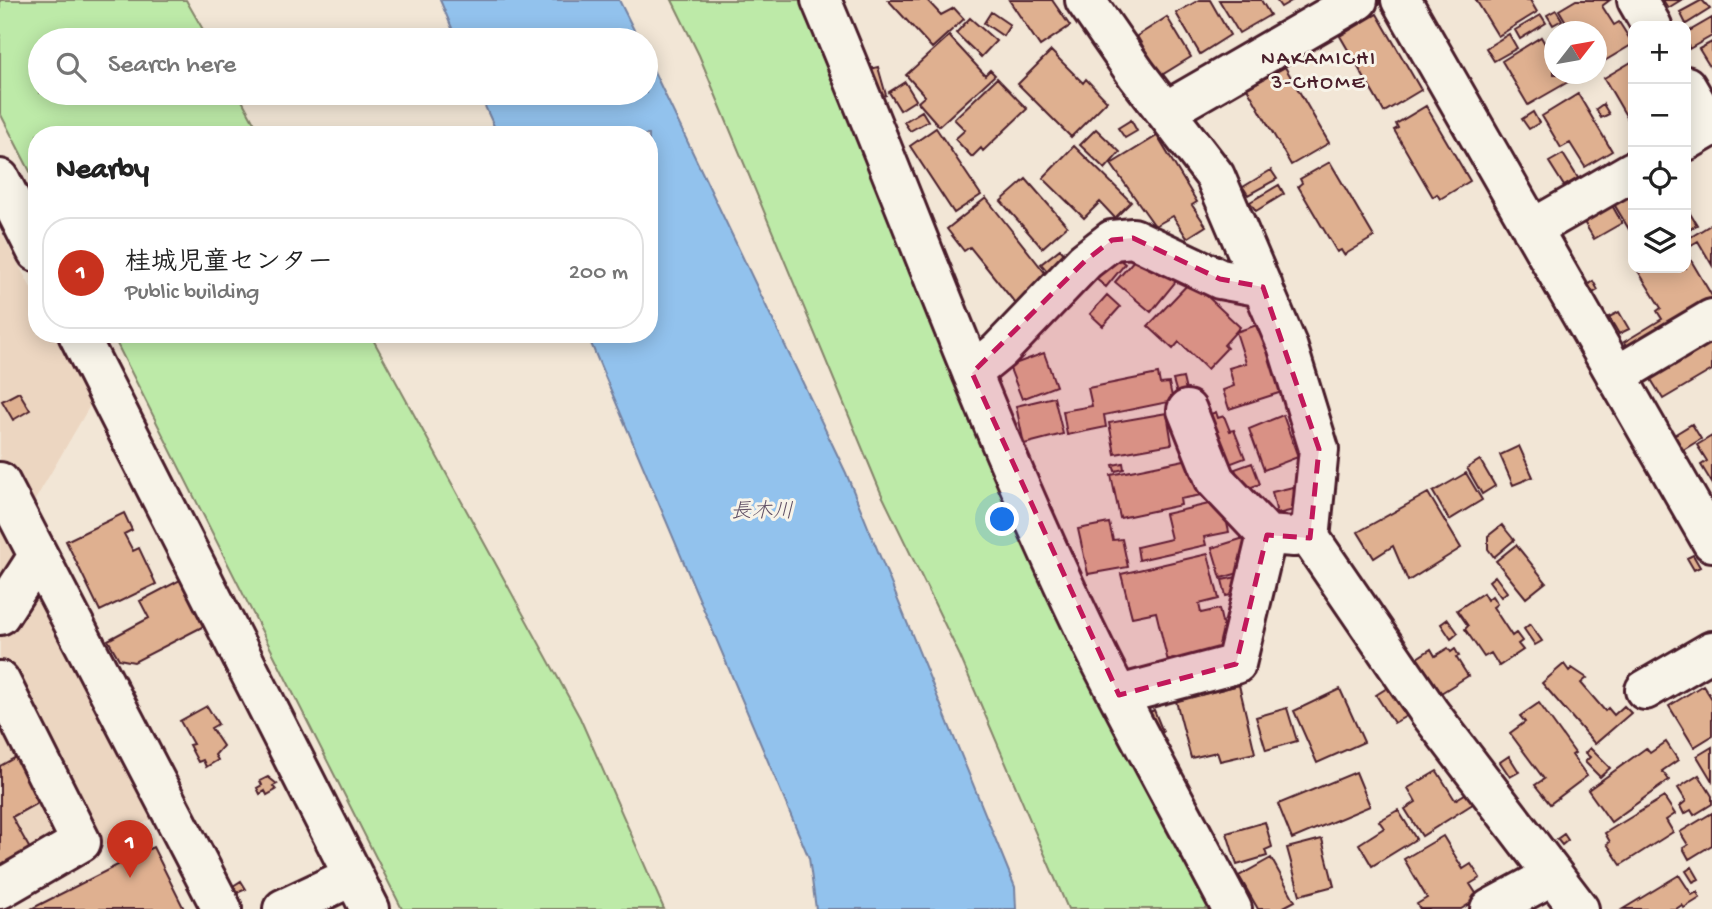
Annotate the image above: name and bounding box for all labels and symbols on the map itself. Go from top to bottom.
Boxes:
north arrow [1544,21,1607,84]
district label: NAKAMICHI 3-CHOME [1261,48,1377,97]
water label: 長木川 [731,500,794,526]
your location [985,502,1019,536]
pin: 1 [107,820,153,878]

